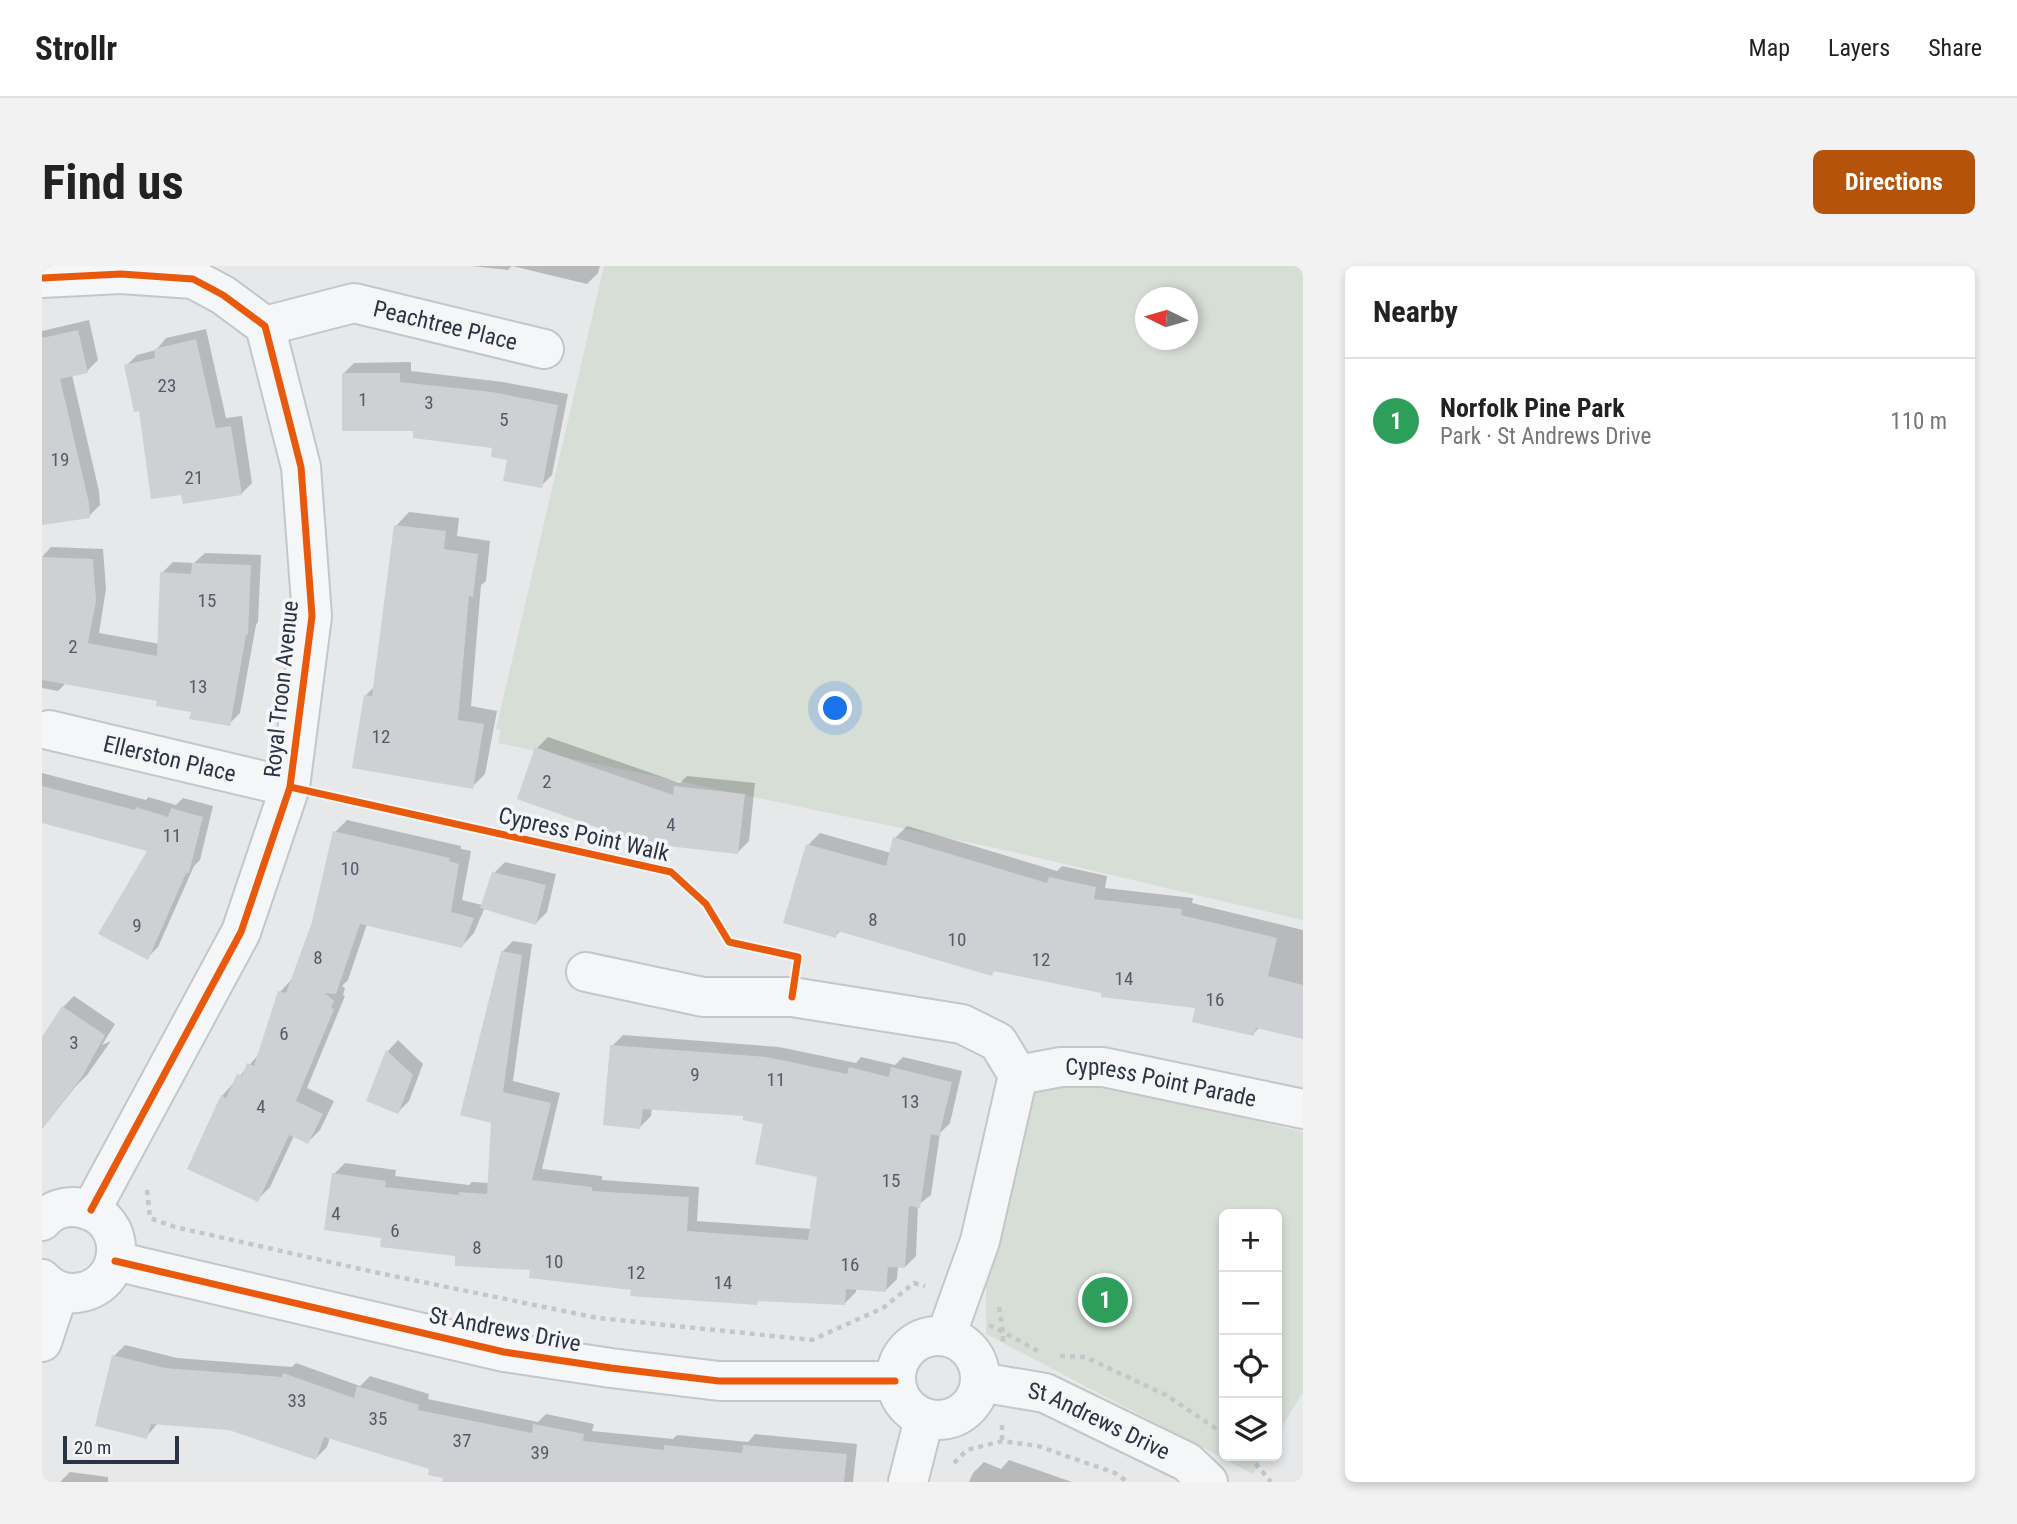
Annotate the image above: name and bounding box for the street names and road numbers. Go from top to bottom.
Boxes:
street label: Peachtree Place [371,295,520,356]
street label: Royal Troon Avenue [259,599,304,779]
street label: Ellerston Place [101,730,239,788]
street label: Cypress Point Walk [496,802,672,867]
street label: Cypress Point Parade [1065,1054,1259,1113]
street label: St Andrews Drive [427,1302,583,1357]
street label: St Andrews Drive [1026,1377,1174,1466]

